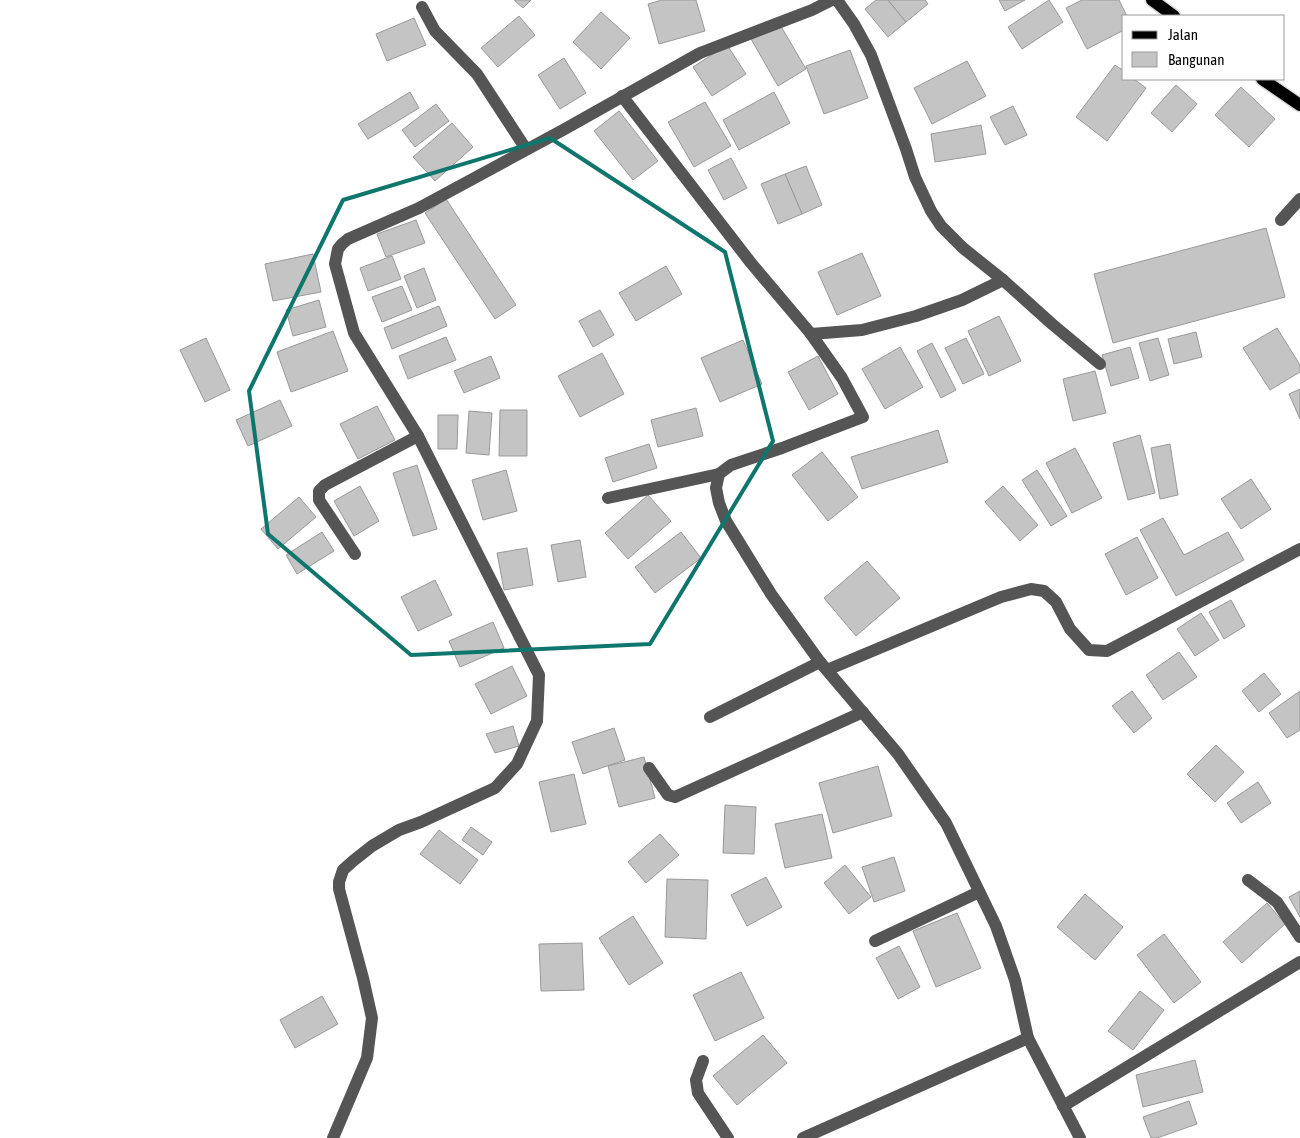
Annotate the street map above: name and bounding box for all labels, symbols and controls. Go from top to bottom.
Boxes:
legend [1122,15,1285,80]
text: Jalan [1168,26,1198,43]
text: Bangunan [1168,51,1225,68]

